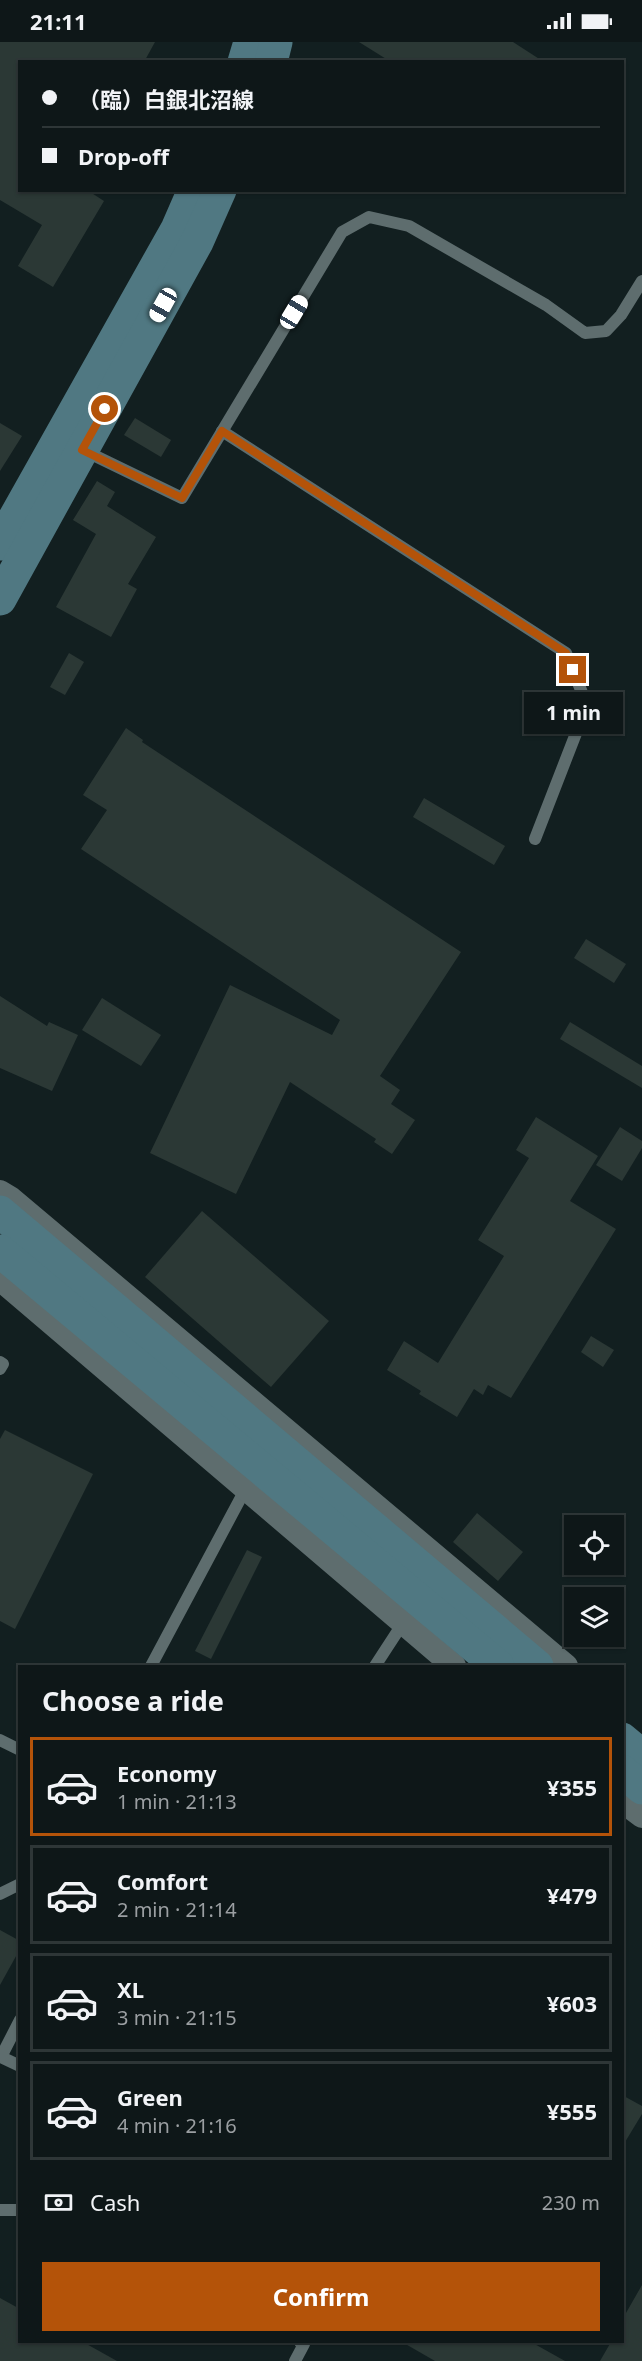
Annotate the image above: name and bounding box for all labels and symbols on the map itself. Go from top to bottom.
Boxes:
car [146,285,180,325]
car [277,292,311,332]
route start [91,395,118,422]
route end [559,656,586,683]
callout: 1 min [524,691,622,733]

